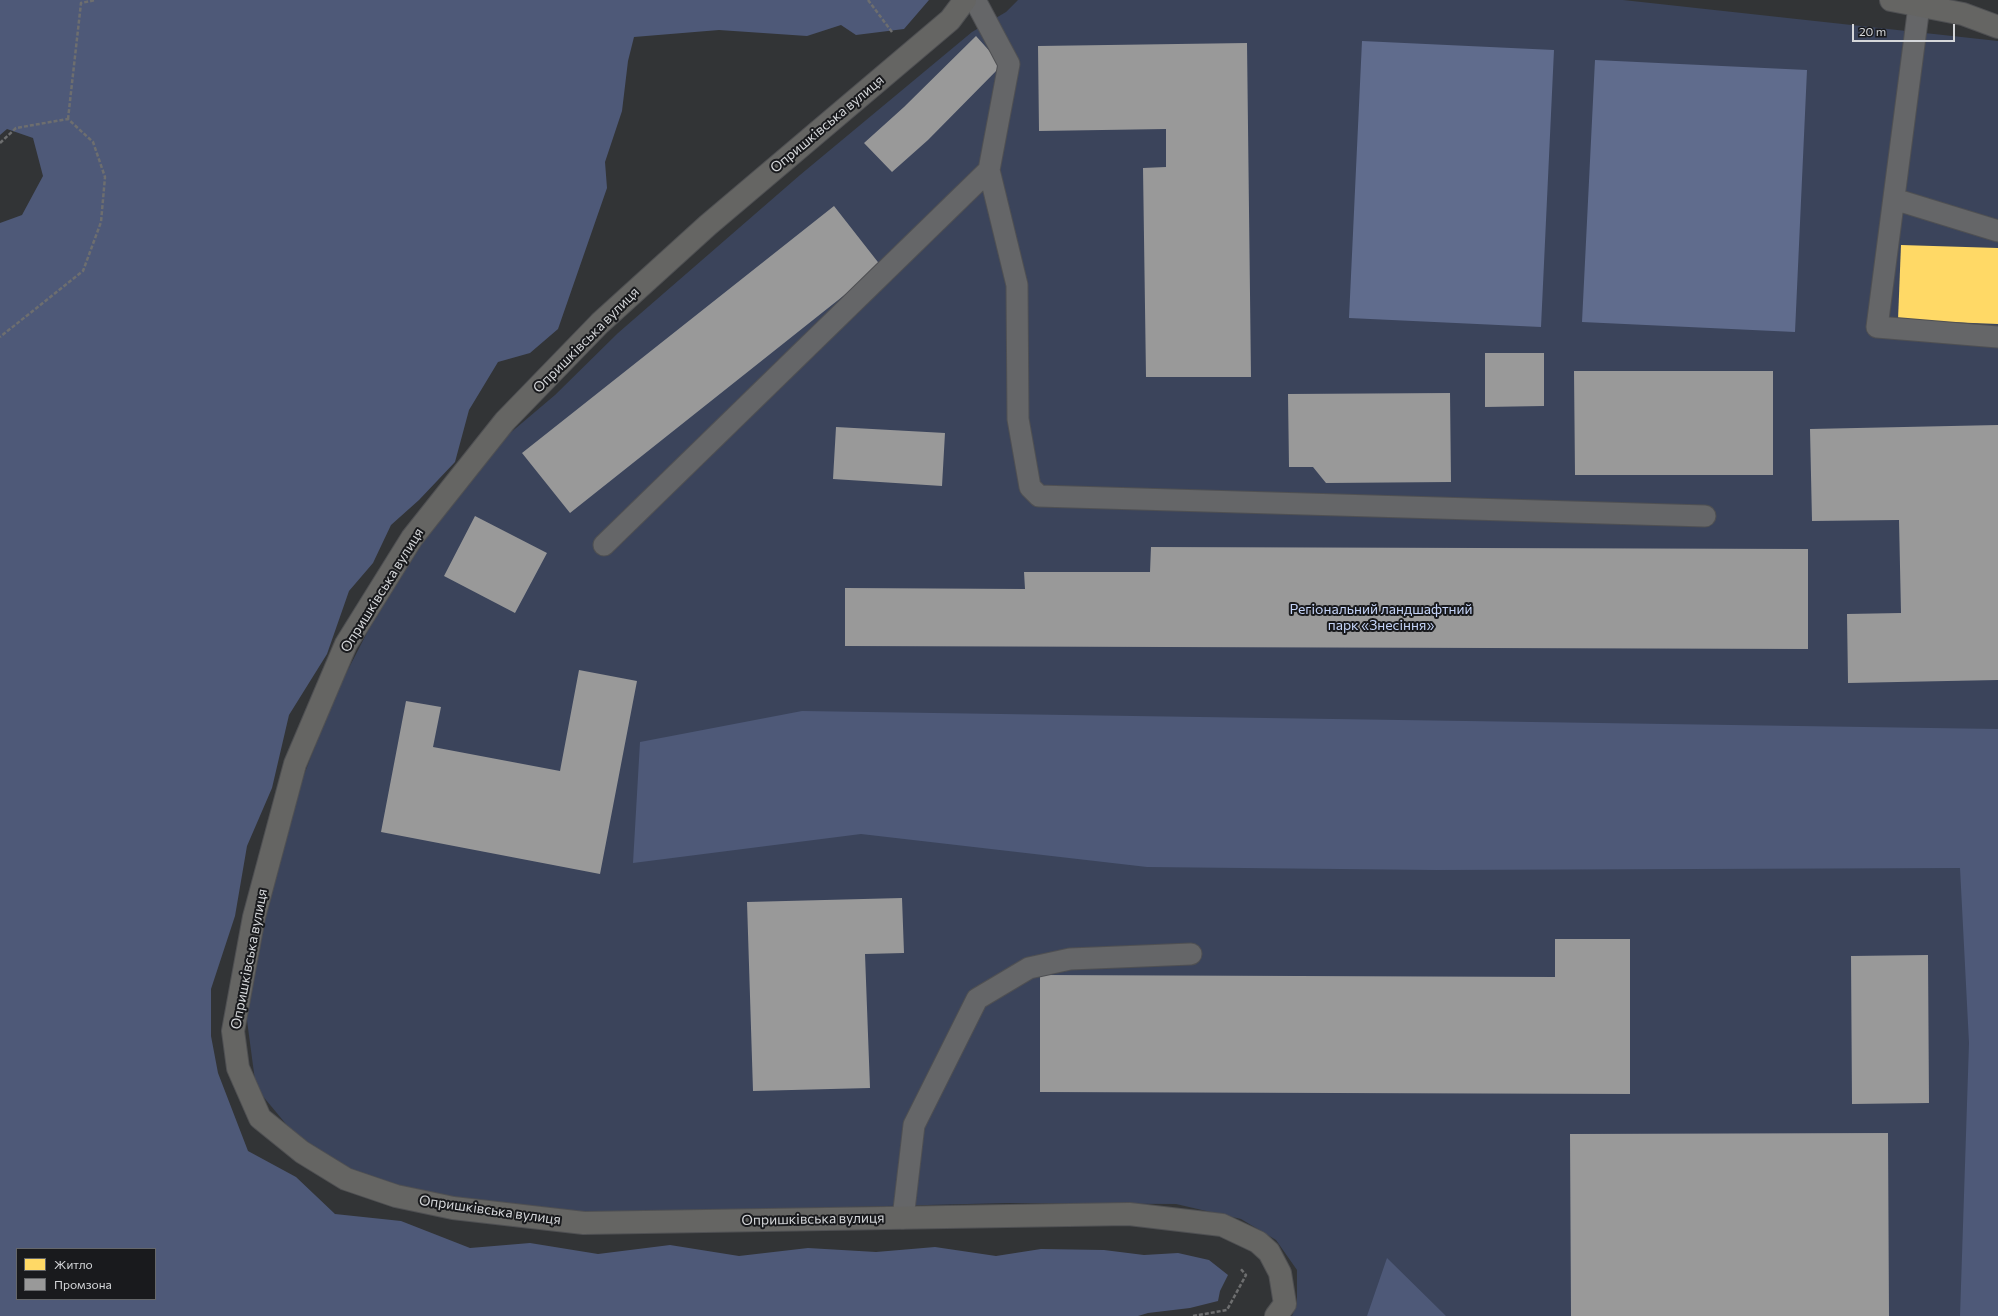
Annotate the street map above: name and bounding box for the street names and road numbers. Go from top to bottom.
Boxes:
street label: Опришківська вулиця [767,72,887,176]
street label: Опришківська вулиця [529,283,643,397]
street label: Опришківська вулиця [337,525,427,655]
street label: Опришківська вулиця [227,887,271,1031]
street label: Опришківська вулиця [418,1192,562,1228]
street label: Опришківська вулиця [741,1209,885,1229]

